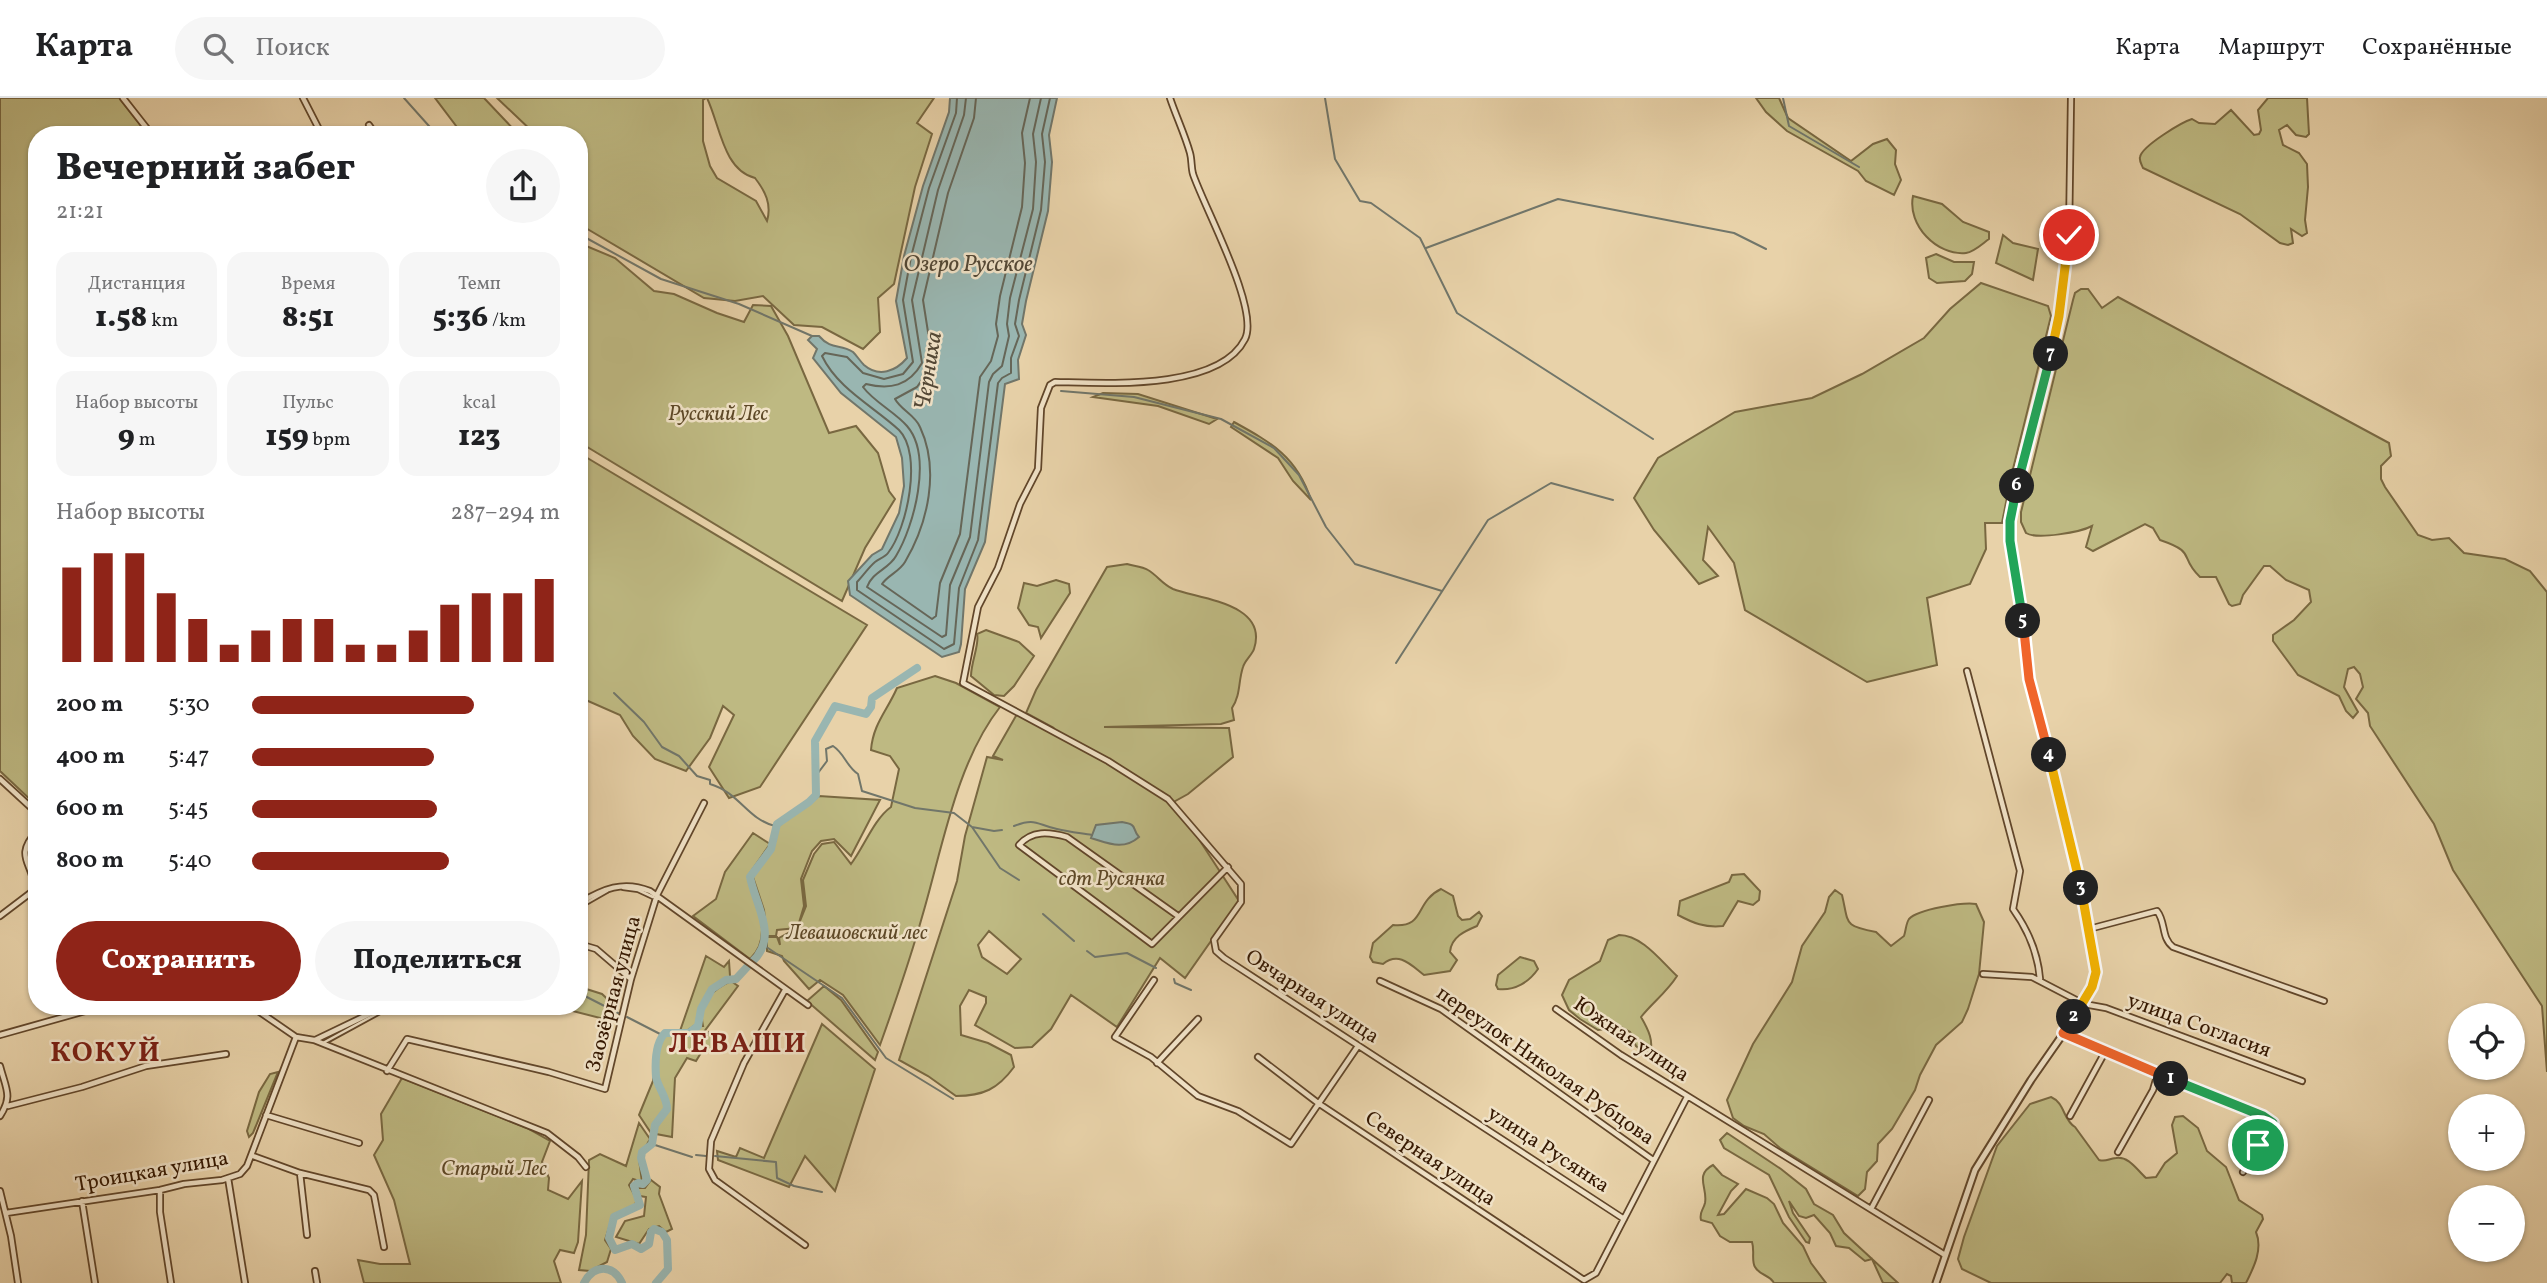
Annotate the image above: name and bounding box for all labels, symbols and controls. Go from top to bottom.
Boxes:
search box [175,17,665,80]
text: Карта [35,25,133,71]
icon: search [199,29,237,67]
text: Поиск [255,30,330,66]
text: Карта [2115,31,2180,65]
text: Маршрут [2218,31,2324,65]
text: Сохранённые [2362,31,2512,65]
text: Вечерний забег [56,143,355,196]
button: share [486,149,560,223]
text: 21:21 [56,196,104,228]
pin [2039,205,2099,265]
icon: check [2050,216,2088,254]
water label: Озеро Русское [903,249,1033,281]
text: Дистанция [88,271,186,297]
text: Время [281,271,335,297]
text: Темп [458,271,501,297]
text: 1.58 [95,297,147,339]
text: 8:51 [282,297,334,339]
text: 5:36 [432,297,488,339]
text: km [147,308,178,334]
text: /km [488,308,526,334]
water label: Черниха [907,329,951,413]
pin: 7 [2034,336,2068,372]
text: 7 [2046,340,2055,366]
text: Набор высоты [75,390,198,416]
text: Пульс [282,390,334,416]
text: kcal [462,390,496,416]
park label: Русский Лес [668,400,768,429]
text: 9 [118,416,135,458]
text: 159 [265,416,309,458]
text: 123 [458,416,501,458]
text: m [135,427,155,453]
text: bpm [309,427,351,453]
pin: 6 [2000,468,2035,504]
text: 6 [2011,472,2022,498]
text: Набор высоты [56,497,205,529]
text: 287–294 m [451,497,560,529]
pin: 5 [2006,603,2040,638]
text: 5 [2018,607,2027,633]
text: 200 m [56,689,123,721]
text: 5:30 [168,689,210,721]
pin: 4 [2032,738,2066,772]
text: 400 m [56,741,125,773]
text: 5:47 [168,741,209,773]
text: 4 [2043,741,2054,767]
text: 600 m [56,793,124,825]
text: 5:45 [168,793,209,825]
text: 800 m [56,845,124,877]
text: 5:40 [168,845,212,877]
park label: сдт Русянка [1059,865,1165,894]
pin: 3 [2064,870,2098,906]
text: 3 [2076,874,2085,900]
street label: Заозёрная улица [579,913,649,1075]
park label: Левашовский лес [785,919,928,948]
button: Сохранить [56,921,301,1001]
button: Поделиться [315,921,560,1001]
street label: Овчарная улица [1239,943,1385,1051]
street label: переулок Николая Рубцова [1430,979,1660,1153]
street label: улица Согласия [2123,987,2275,1065]
street label: Южная улица [1567,990,1695,1090]
pin: 2 [2056,1000,2092,1034]
text: 2 [2069,1003,2078,1029]
map controls [2448,1003,2525,1262]
button: locate [2448,1003,2525,1080]
district label: ЛЕВАШИ [669,1025,807,1064]
district label: КОКУЙ [50,1034,162,1073]
pin: 1 [2154,1062,2188,1096]
text: 1 [2167,1065,2174,1091]
button: + [2448,1094,2525,1171]
street label: улица Русянка [1481,1099,1615,1201]
street label: Северная улица [1359,1104,1501,1214]
pin [2228,1115,2288,1175]
icon: arrive [2239,1126,2277,1164]
street label: Троицкая улица [73,1144,231,1200]
park label: Старый Лес [441,1155,547,1184]
button: − [2448,1185,2525,1262]

